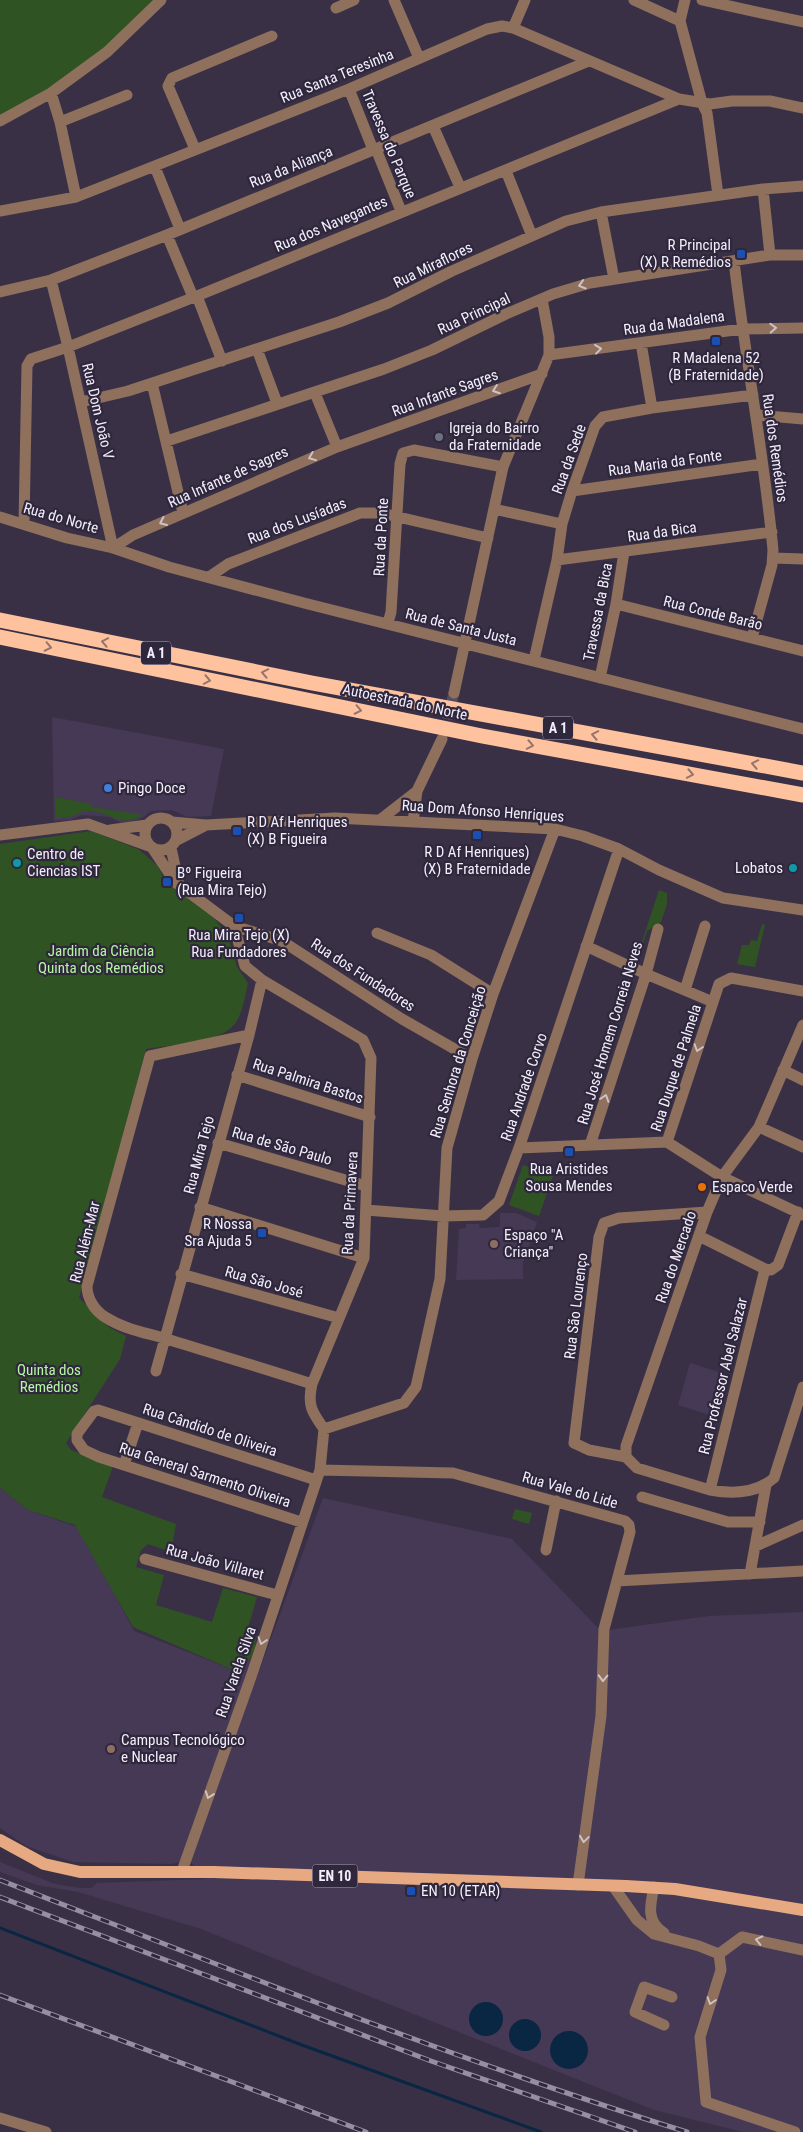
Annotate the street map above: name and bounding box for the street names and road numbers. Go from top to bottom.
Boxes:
street label: Rua Santa Teresinha [278,45,396,107]
street label: Travessa do Parque [358,87,420,201]
street label: Rua da Aliança [247,142,335,192]
street label: Rua dos Navegantes [272,192,390,256]
street label: Rua Miraflores [391,238,475,292]
street label: Rua Principal [435,289,513,339]
street label: Rua da Madalena [622,307,726,339]
street label: Rua Dom João V [78,361,118,461]
street label: Rua Infante Sagres [389,365,501,421]
street label: Rua dos Remédios [758,392,792,504]
street label: Rua da Sede [548,422,590,496]
street label: Rua Infante de Sagres [165,442,291,512]
street label: Rua Maria da Fonte [607,446,723,480]
street label: Rua dos Lusíadas [245,494,349,548]
street label: Rua da Ponte [370,497,392,577]
street label: Rua do Norte [21,499,101,537]
street label: Rua da Bica [626,518,698,546]
street label: Travessa da Bica [580,561,616,663]
street label: Rua Conde Barão [662,592,764,634]
street label: Rua de Santa Justa [404,604,518,650]
road number: A 1 [141,641,171,664]
street label: Autoestrada do Norte [341,680,469,724]
road number: A 1 [543,716,573,740]
street label: Rua Dom Afonso Henriques [401,796,565,826]
street label: Rua dos Fundadores [308,935,419,1015]
street label: Rua José Homem Correia Neves [574,939,646,1127]
street label: Rua Senhora da Conceição [426,984,490,1140]
street label: Rua Duque de Palmela [647,1002,705,1134]
street label: Rua Andrade Corvo [497,1031,551,1143]
street label: Rua Palmira Bastos [250,1055,366,1107]
street label: Rua Mira Tejo [180,1114,218,1196]
street label: Rua de São Paulo [230,1123,334,1169]
street label: Rua da Primavera [338,1151,362,1255]
street label: Rua Além-Mar [66,1199,104,1284]
street label: Rua do Mercado [652,1209,700,1305]
street label: Rua São Lourenço [561,1252,591,1360]
street label: Rua São José [223,1262,305,1302]
street label: Rua Professor Abel Salazar [695,1295,751,1456]
street label: Rua Cândido de Oliveira [141,1400,279,1460]
street label: Rua General Sarmento Oliveira [117,1439,293,1511]
street label: Rua Vale do Lide [520,1468,620,1512]
street label: Rua João Villaret [164,1540,266,1584]
street label: Rua Varela Silva [212,1624,260,1720]
road number: EN 10 [312,1864,358,1888]

